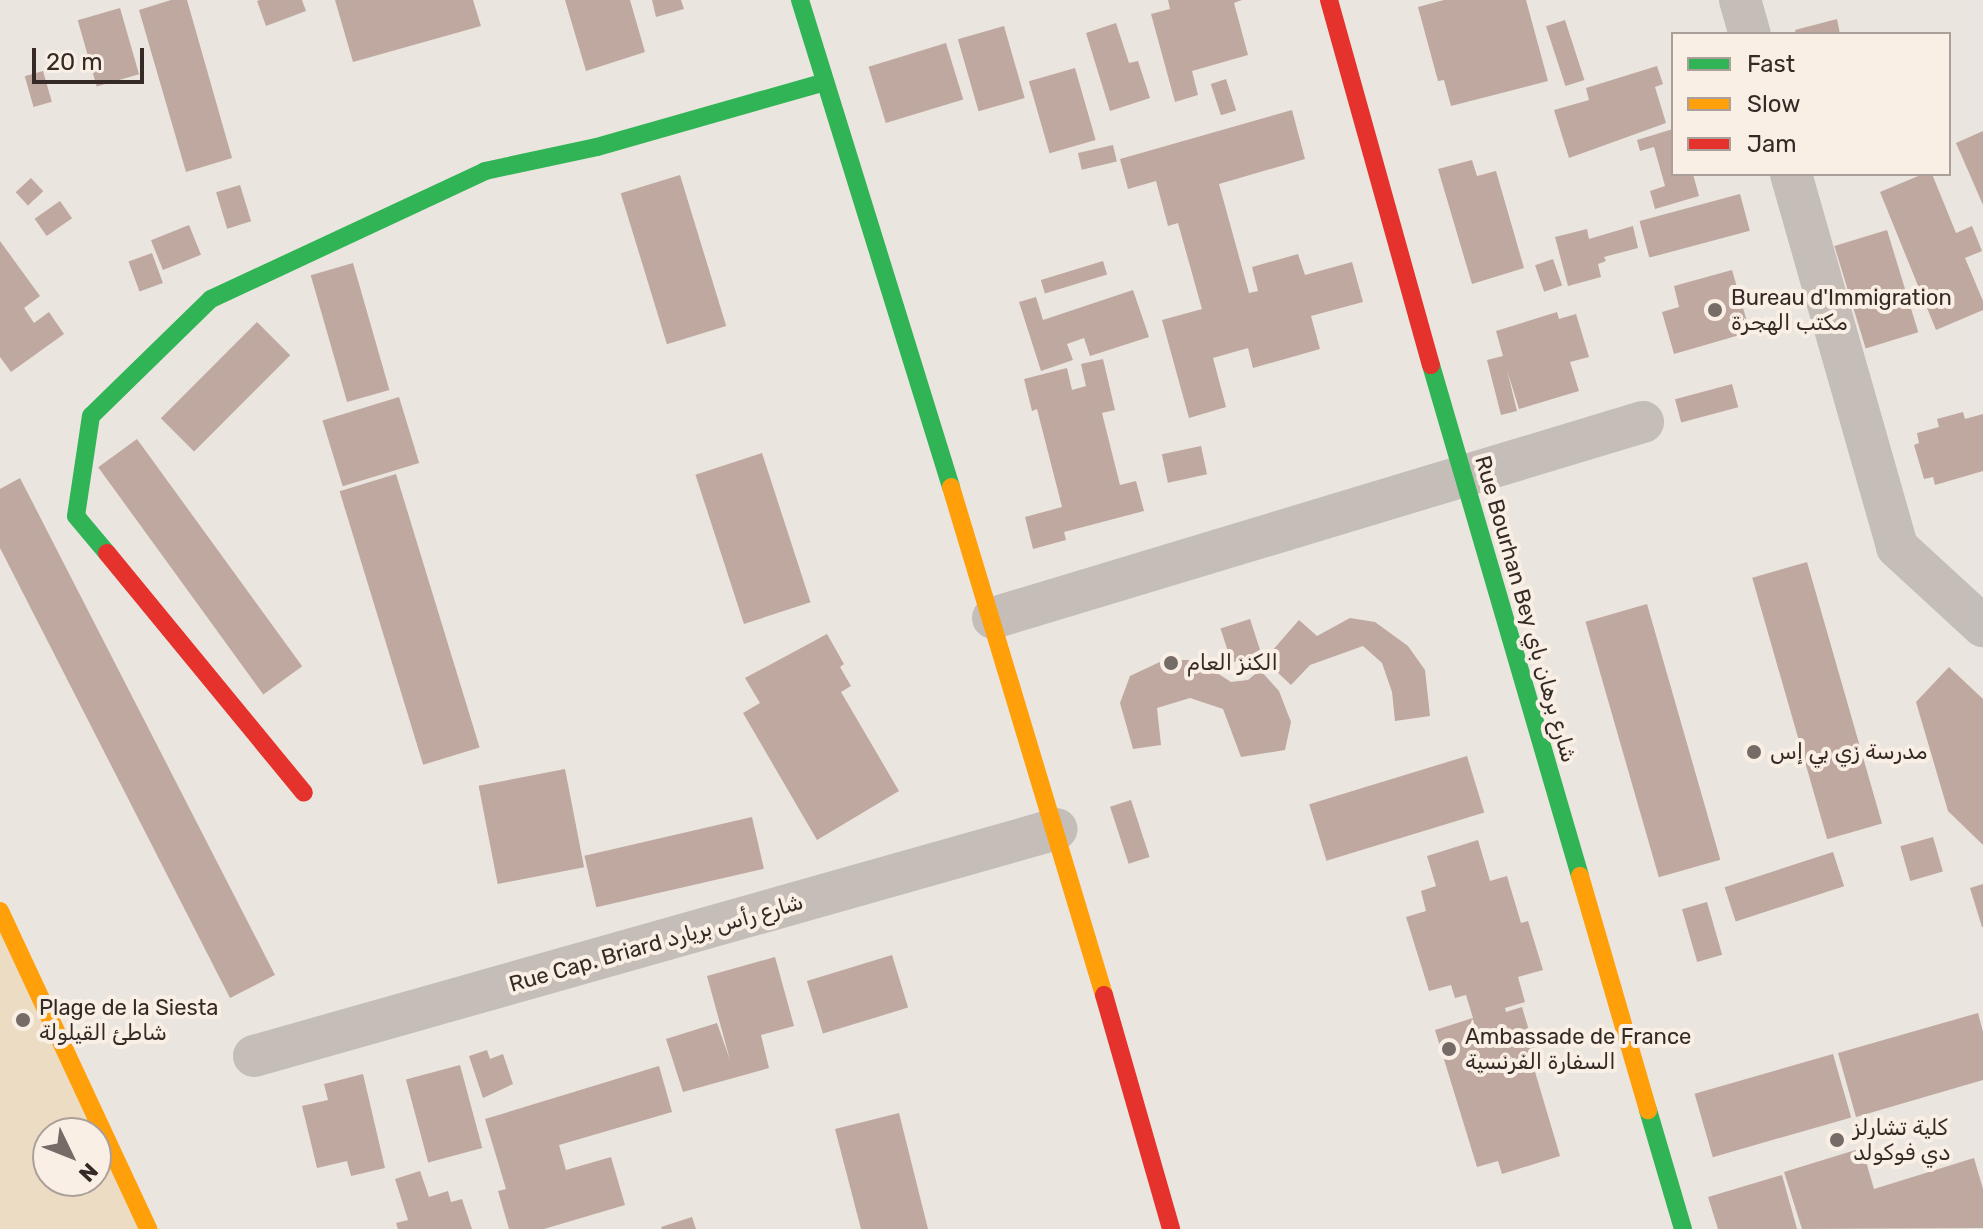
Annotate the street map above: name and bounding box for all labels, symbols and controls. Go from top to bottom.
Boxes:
scale bar [36,32,148,82]
legend [1671,32,1951,176]
text: 20 m [46,48,103,76]
text: Fast [1747,50,1795,78]
text: Slow [1747,90,1800,118]
text: Jam [1747,130,1797,158]
place label: Bureau d'Immigration مكتب الهجرة [1731,284,1952,336]
marker: Bureau d'Immigration مكتب الهجرة [1706,301,1724,319]
street label: Rue Bourhan Bey شارع برهان باي [1469,452,1583,766]
place label: الكنز العام [1187,650,1278,676]
marker: الكنز العام [1162,654,1180,672]
place label: مدرسة زي بي إس [1770,739,1927,765]
marker: مدرسة زي بي إس [1745,743,1763,761]
street label: Rue Cap. Briard شارع رأس بريارد [506,888,806,998]
place label: Plage de la Siesta شاطئ القيلولة [39,994,218,1046]
marker: Plage de la Siesta شاطئ القيلولة [14,1011,32,1029]
place label: Ambassade de France السفارة الفرنسية [1465,1023,1691,1074]
marker: Ambassade de France السفارة الفرنسية [1440,1040,1458,1058]
place label: كلية تشارلز دي فوكولد [1853,1114,1951,1166]
north arrow [32,1117,112,1197]
marker: كلية تشارلز دي فوكولد [1828,1131,1846,1149]
text: N [73,1157,104,1187]

